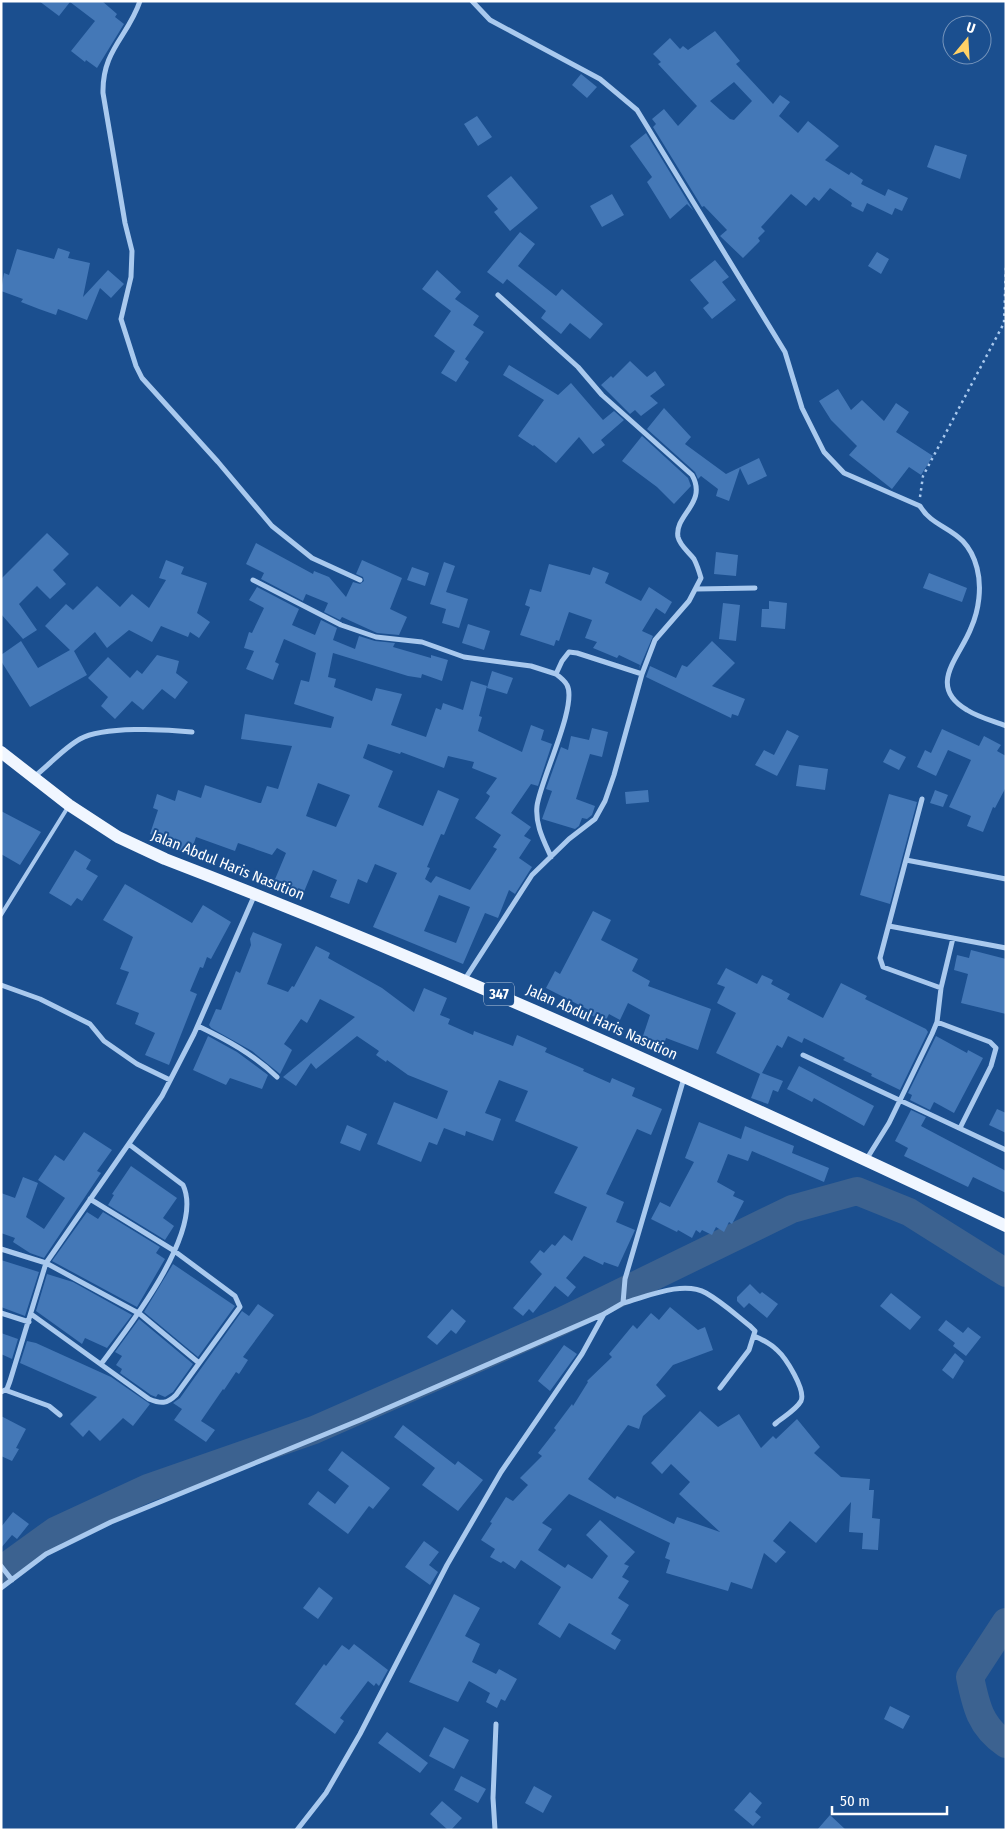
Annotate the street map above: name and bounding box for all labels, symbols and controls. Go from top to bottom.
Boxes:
north arrow [942,15,992,65]
text: U [964,19,977,37]
street label: Jalan Abdul Haris Nasution [149,826,307,904]
street label: Jalan Abdul Haris Nasution [524,980,680,1064]
road number: 347 [484,982,514,1006]
scale bar [832,1784,947,1816]
text: 50 m [840,1792,870,1810]

